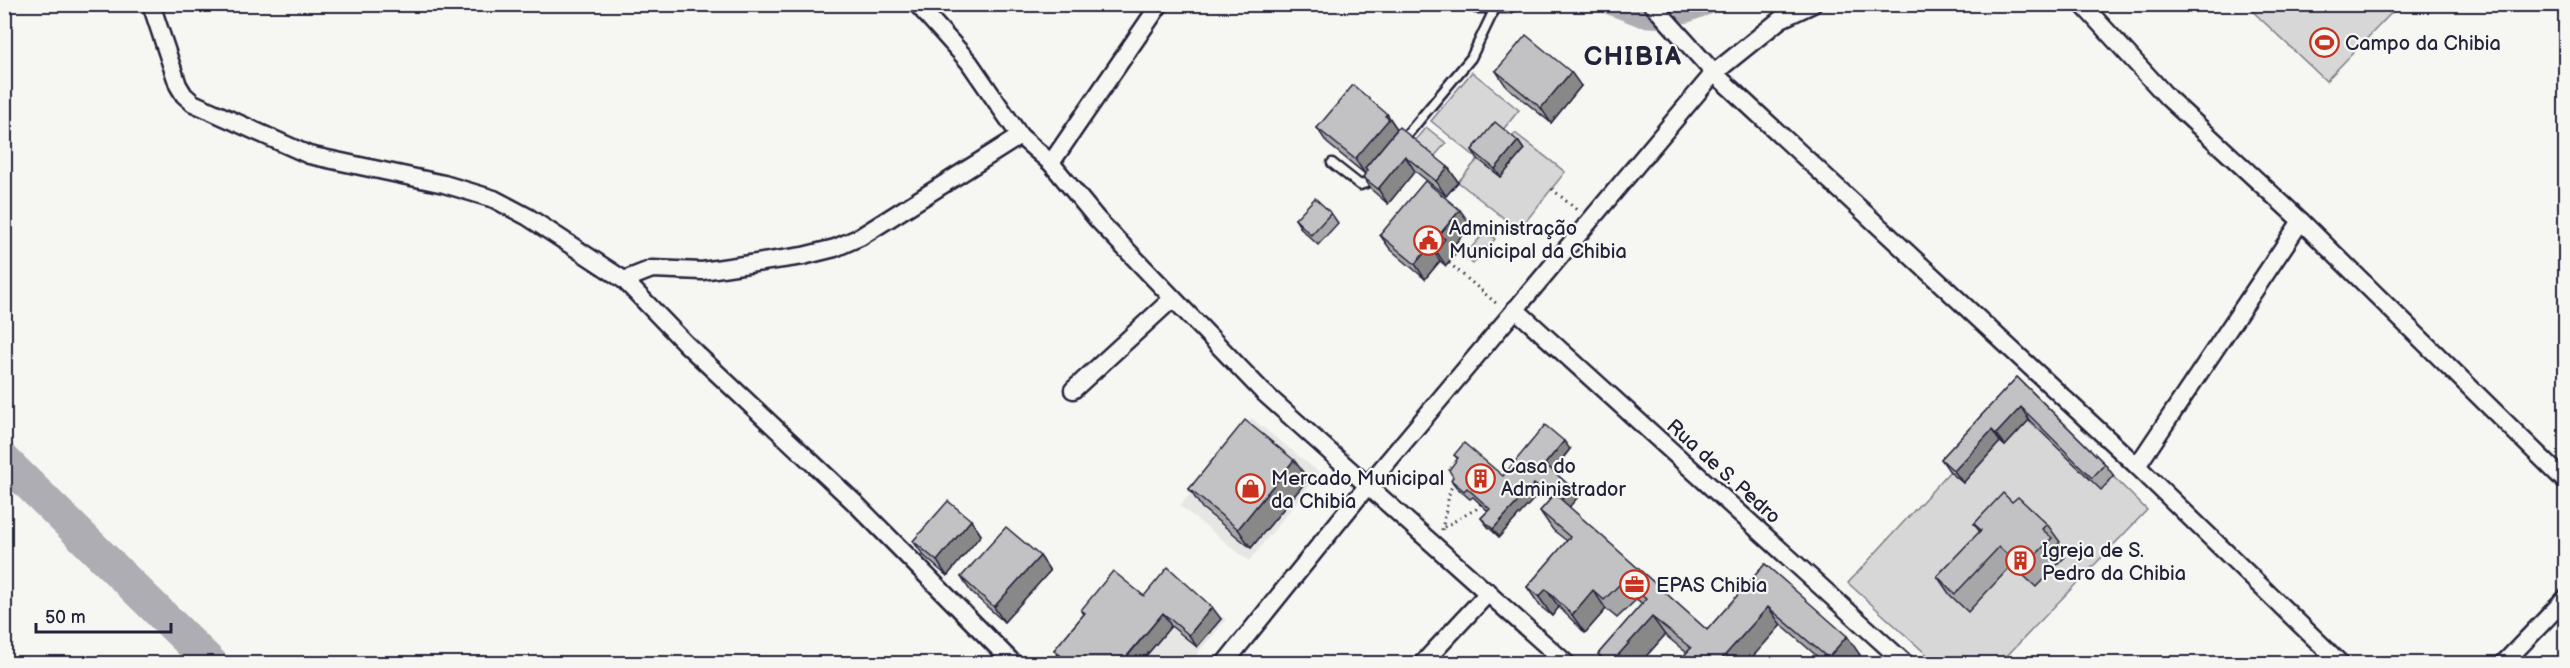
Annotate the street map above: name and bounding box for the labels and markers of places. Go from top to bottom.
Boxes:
sports icon: Campo da Chibia [2308,27,2340,59]
place label: Campo da Chibia [2345,32,2501,56]
place label: Administração Municipal da Chibia [1449,217,1627,264]
public building icon: Administração Municipal da Chibia [1412,224,1444,256]
place label: Casa do Administrador [1501,455,1626,502]
building icon: Casa do Administrador [1464,462,1496,494]
place label: Mercado Municipal da Chibia [1271,467,1444,514]
shop icon: Mercado Municipal da Chibia [1234,473,1266,505]
place label: Igreja de S. Pedro da Chibia [2042,539,2186,586]
building icon: Igreja de S. Pedro da Chibia [2005,545,2037,577]
office icon: EPAS Chibia [1619,569,1651,601]
place label: EPAS Chibia [1656,574,1767,598]

